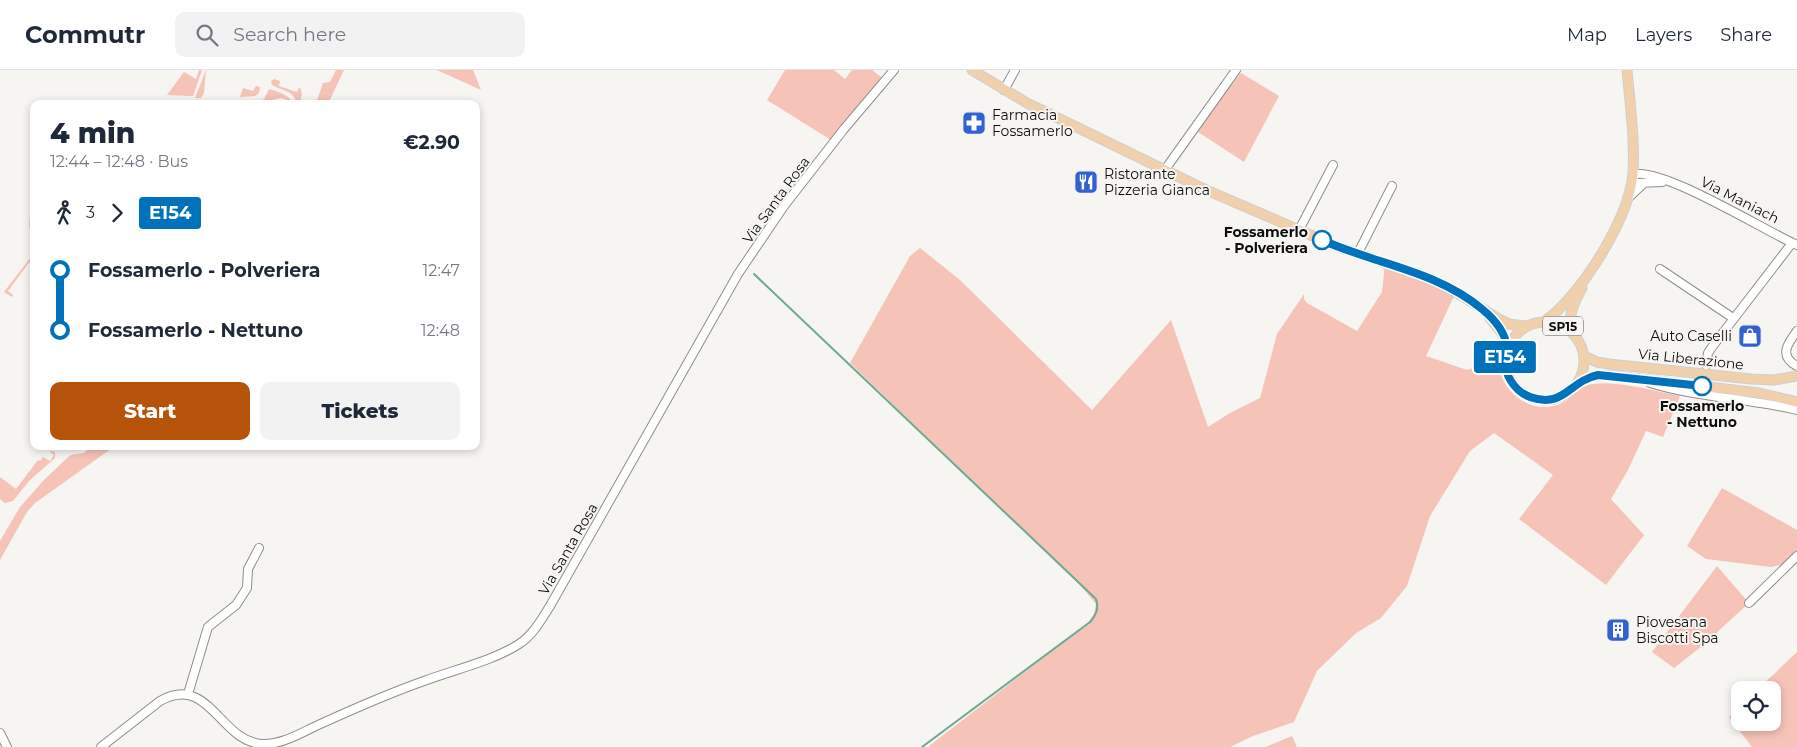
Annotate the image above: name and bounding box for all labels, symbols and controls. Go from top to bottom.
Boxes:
search box [175,12,525,57]
text: Commutr [25,20,145,49]
icon: search [193,21,221,49]
text: Search here [233,23,346,46]
text: Map [1567,24,1607,46]
text: Layers [1635,24,1692,46]
text: Share [1720,24,1772,46]
place label: Farmacia Fossamerlo [992,106,1073,140]
pharmacy icon: Farmacia Fossamerlo [961,110,987,136]
text: 4 min [50,116,135,150]
text: €2.90 [403,131,460,154]
text: 12:44 – 12:48 · Bus [50,152,188,171]
street label: Via Santa Rosa [738,153,814,247]
place label: Ristorante Pizzeria Gianca [1104,165,1210,199]
restaurant icon: Ristorante Pizzeria Gianca [1073,169,1099,195]
street label: Via Maniach [1698,173,1782,227]
icon: walk [50,199,78,227]
icon: forward [103,199,131,227]
text: E154 [149,202,191,224]
text: 3 [86,203,95,222]
place label: Fossamerlo - Polveriera [1224,223,1308,257]
marker: Fossamerlo - Polveriera [1312,230,1332,250]
text: Fossamerlo - Polveriera [88,259,321,282]
text: 12:47 [423,261,460,280]
road number: SP15 [1543,317,1583,336]
text: Fossamerlo - Nettuno [88,319,303,342]
text: 12:48 [421,321,460,340]
shop icon: Auto Caselli [1737,323,1763,349]
place label: Auto Caselli [1650,327,1732,345]
line badge: E154 [1470,341,1540,373]
street label: Via Liberazione [1637,345,1745,373]
text: E154 [1484,346,1526,368]
marker: Fossamerlo - Nettuno [1692,376,1712,396]
button: Start [50,382,250,440]
button: Tickets [260,382,460,440]
place label: Fossamerlo - Nettuno [1660,397,1744,431]
street label: Via Santa Rosa [534,500,602,598]
place label: Piovesana Biscotti Spa [1636,613,1719,647]
building icon: Piovesana Biscotti Spa [1605,617,1631,643]
map controls [1731,681,1781,731]
button: locate [1731,681,1781,731]

